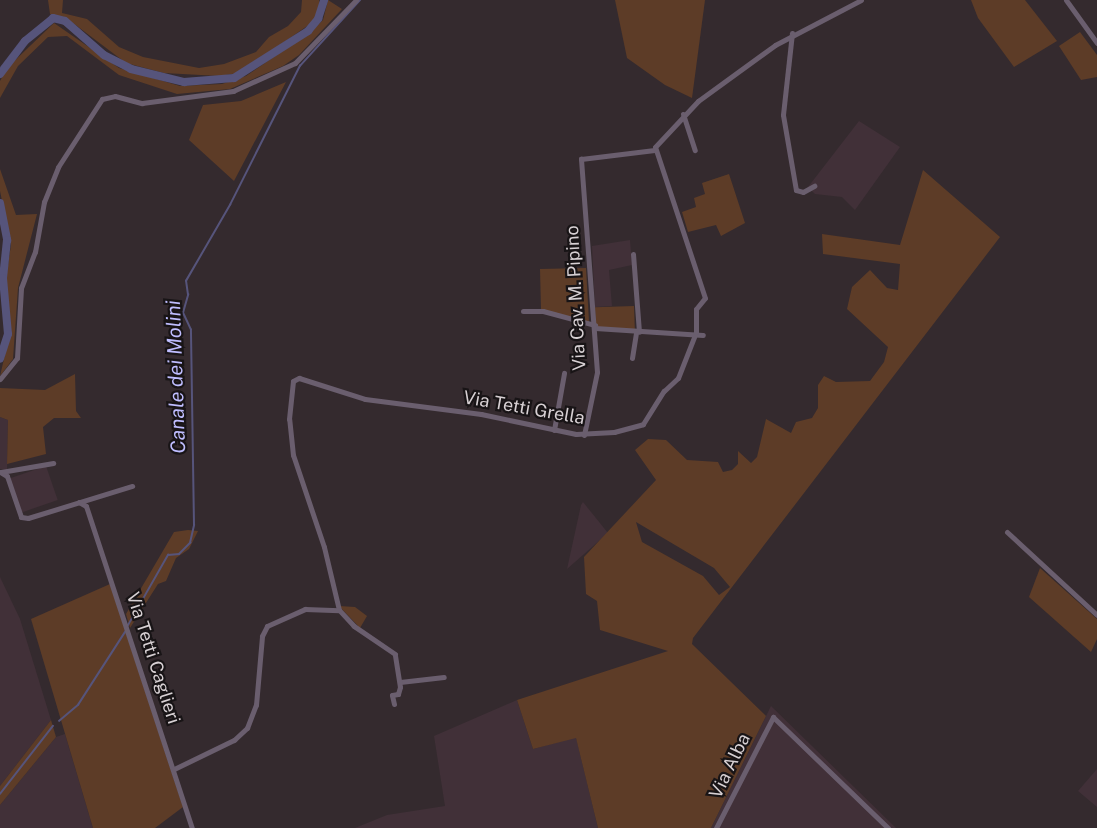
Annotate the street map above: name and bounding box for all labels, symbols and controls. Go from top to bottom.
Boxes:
street label: Via Cav. M. Pipino [561,225,591,371]
water label: Canale dei Molini [161,300,191,454]
street label: Via Tetti Grella [462,387,586,429]
street label: Via Tetti Caglieri [122,590,184,726]
street label: Via Alba [705,730,755,802]

